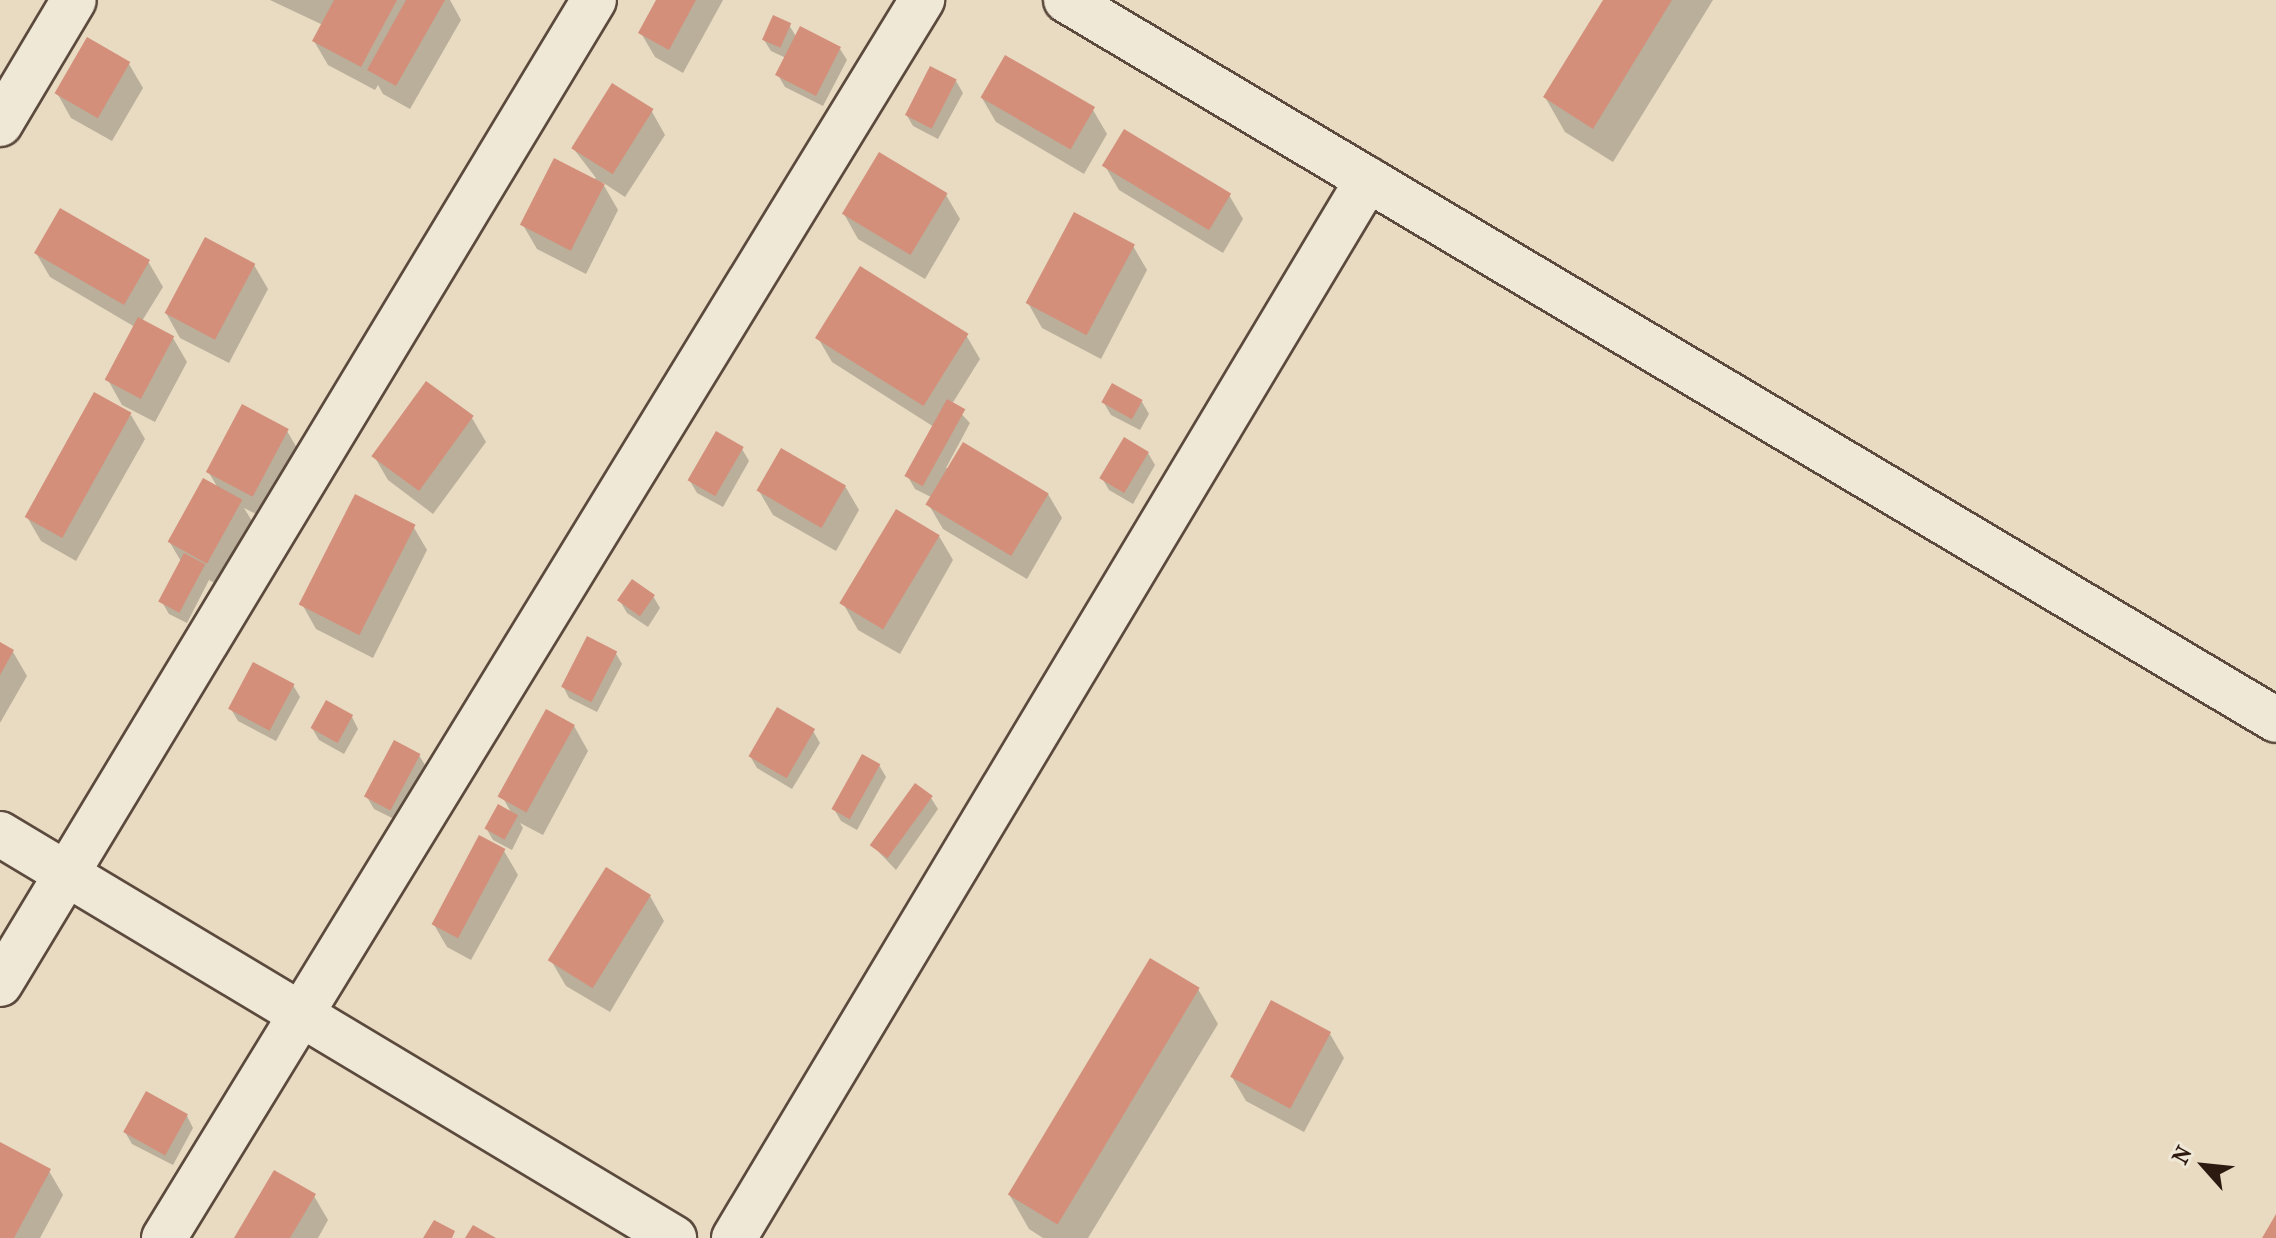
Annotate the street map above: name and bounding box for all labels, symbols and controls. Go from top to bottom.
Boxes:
north arrow [2164,1126,2244,1206]
text: N [2167,1142,2198,1168]

